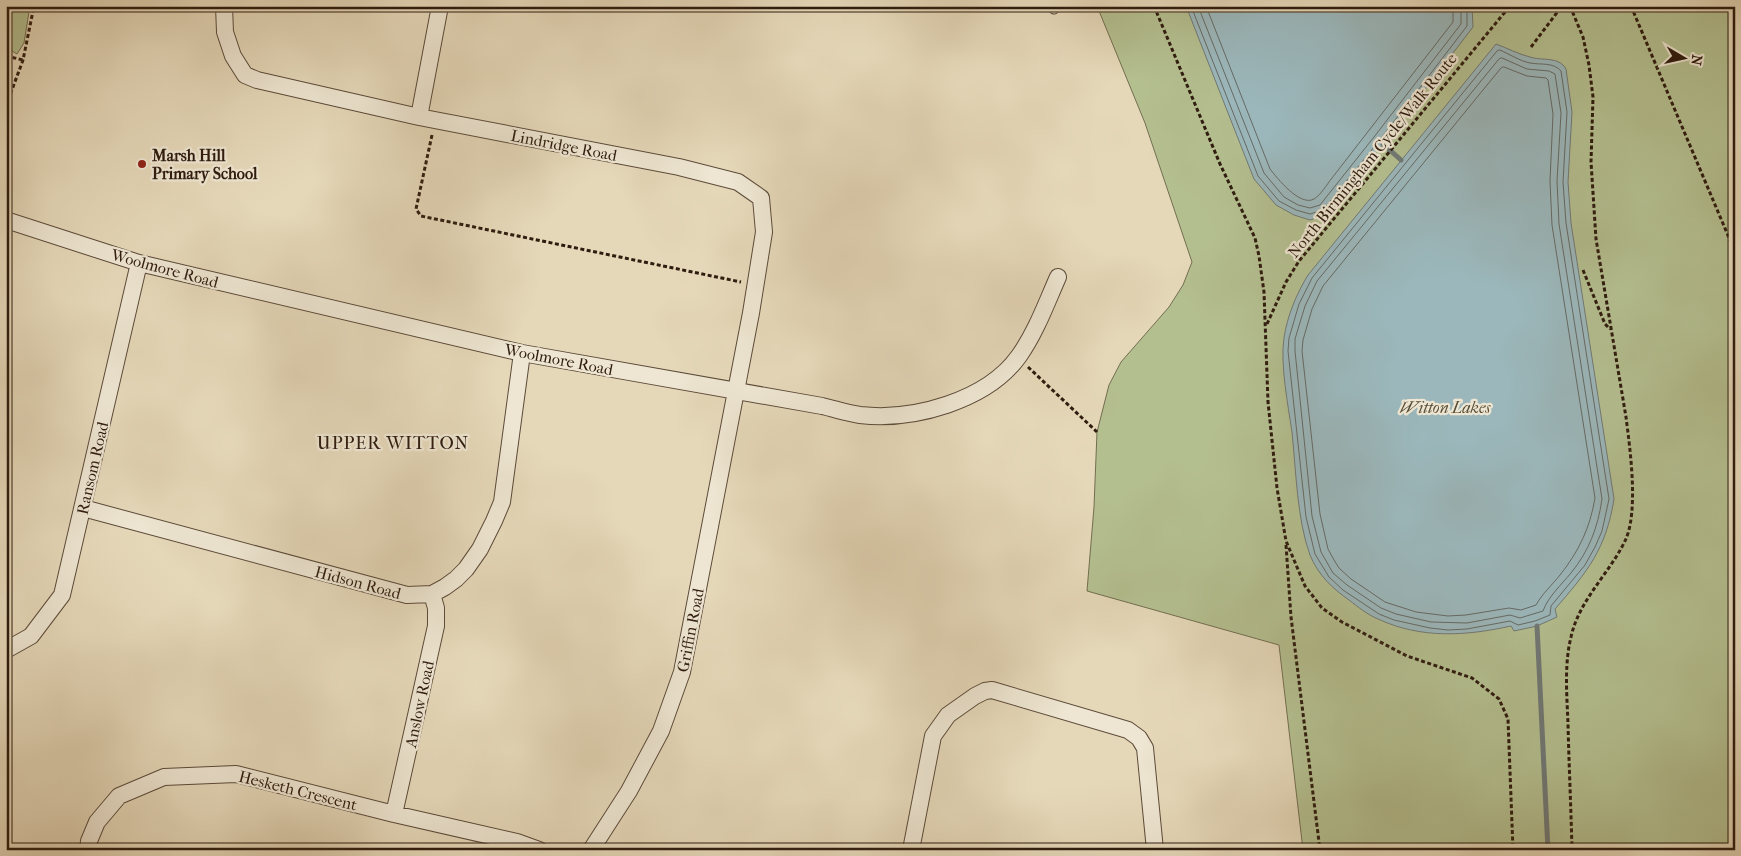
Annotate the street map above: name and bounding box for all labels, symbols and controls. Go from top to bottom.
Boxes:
north arrow [1658,32,1708,82]
street label: North Birmingham Cycle/Walk Route [1284,49,1461,262]
text: N [1687,53,1706,67]
street label: Lindridge Road [509,126,619,165]
place label: Marsh Hill Primary School [151,146,258,184]
marker: Marsh Hill Primary School [136,158,148,170]
street label: Woolmore Road [108,245,221,292]
street label: Woolmore Road [502,339,615,379]
park label: Witton Lakes [1400,398,1491,417]
street label: Ransom Road [73,419,112,516]
district label: UPPER WITTON [317,433,469,454]
street label: Hidson Road [313,562,403,603]
street label: Griffin Road [673,586,708,674]
street label: Anslow Road [401,659,438,750]
street label: Hesketh Crescent [237,767,359,814]

